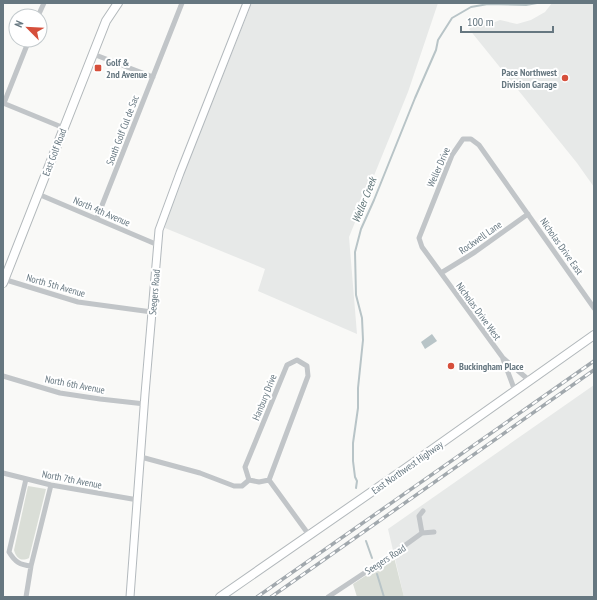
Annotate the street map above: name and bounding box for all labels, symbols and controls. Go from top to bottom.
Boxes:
north arrow [8,8,48,48]
scale bar [461,8,553,34]
text: 100 m [467,14,494,29]
text: N [11,18,26,29]
place label: Golf & 2nd Avenue [106,56,147,81]
marker: Golf & 2nd Avenue [93,63,103,73]
place label: Pace Northwest Division Garage [502,66,557,91]
marker: Pace Northwest Division Garage [560,73,570,83]
street label: South Golf Cul de Sac [103,93,142,167]
street label: East Golf Road [39,127,69,178]
street label: Weller Drive [424,145,453,189]
water label: Weller Creek [349,174,380,225]
street label: North 4th Avenue [71,194,132,229]
street label: Nicholas Drive East [537,215,586,277]
street label: Rockwell Lane [456,218,504,257]
street label: Seegers Road [146,268,163,316]
street label: North 5th Avenue [25,271,87,300]
street label: Nicholas Drive West [453,280,504,343]
place label: Buckingham Place [459,360,523,373]
marker: Buckingham Place [446,361,456,371]
street label: North 6th Avenue [44,372,106,397]
street label: Hanbury Drive [249,372,280,422]
street label: East Northwest Highway [369,438,446,497]
street label: North 7th Avenue [41,467,103,492]
street label: Seegers Road [362,541,408,577]

